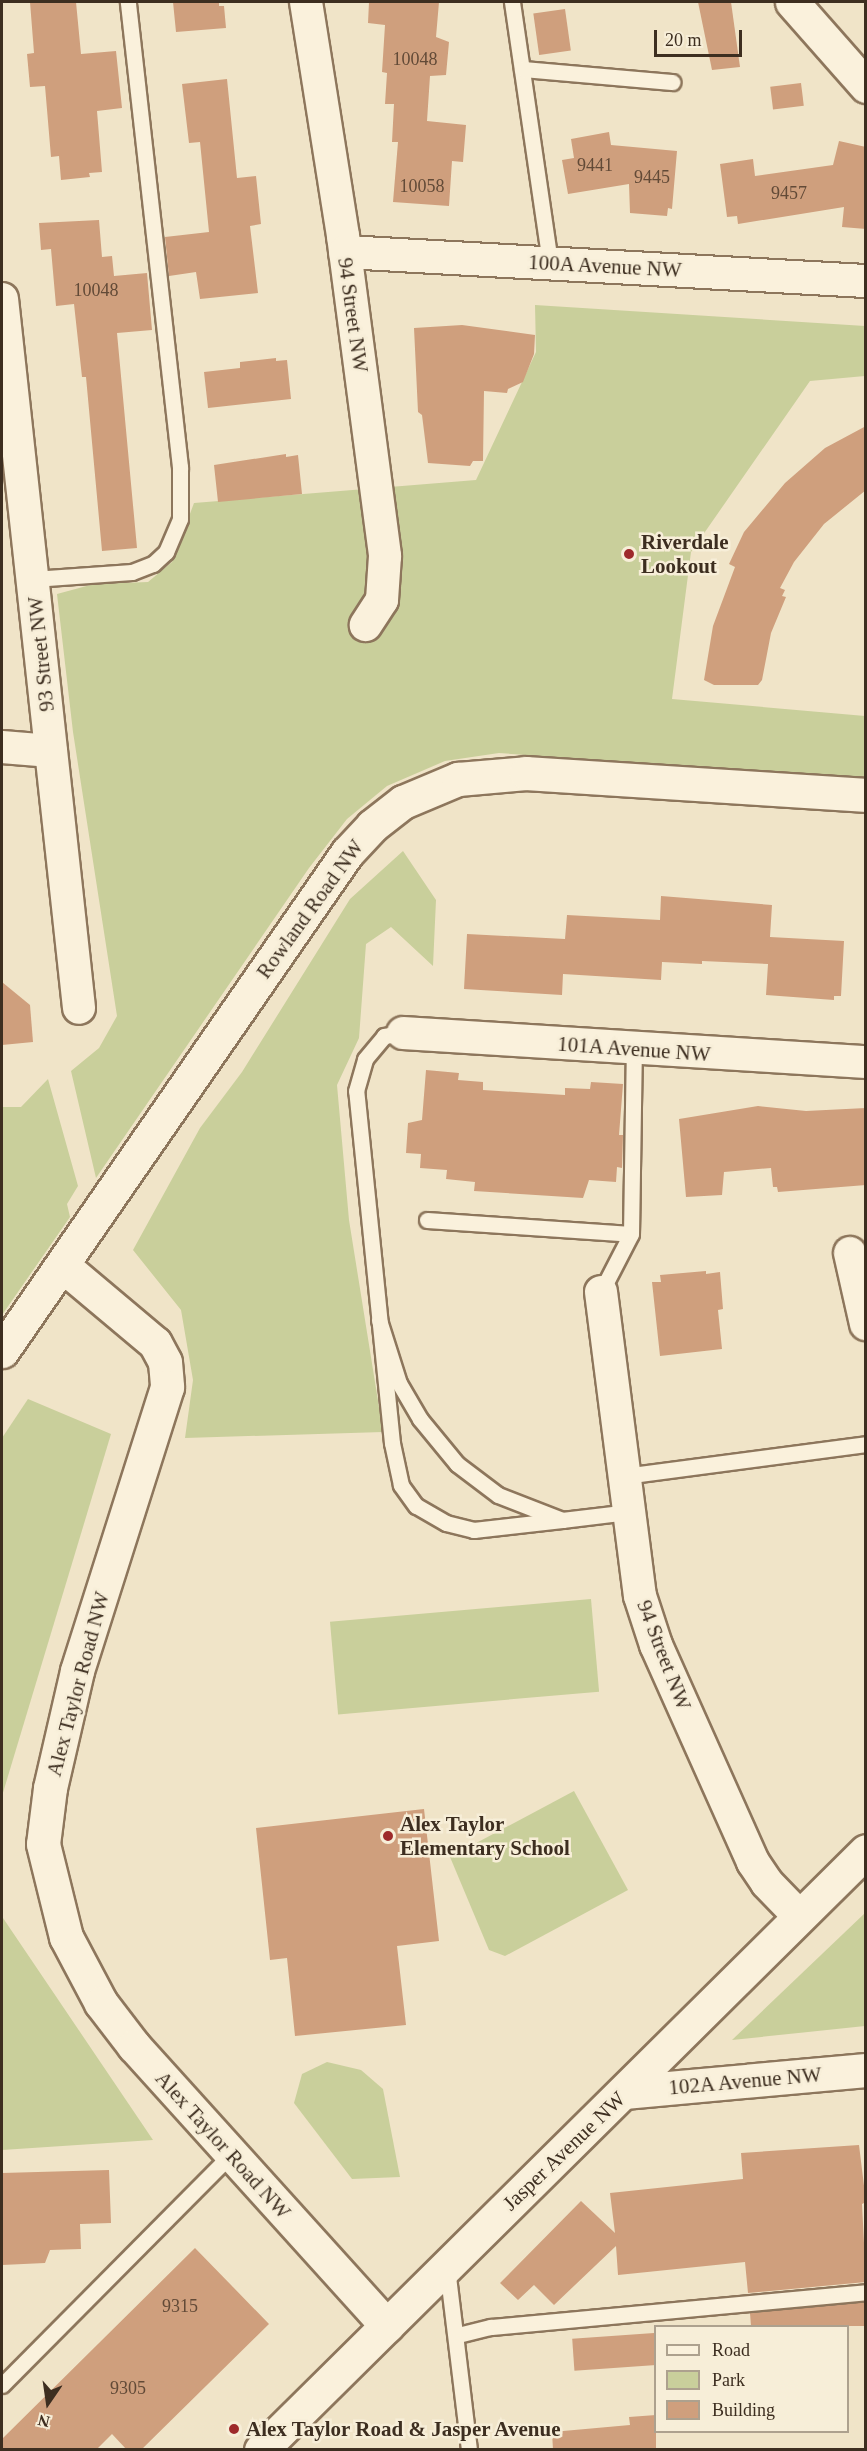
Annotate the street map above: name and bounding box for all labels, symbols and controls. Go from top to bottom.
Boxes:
scale bar [657,18,746,56]
text: 20 m [665,30,702,50]
house number: 10048 [392,48,438,70]
house number: 9441 [577,154,613,176]
house number: 9445 [634,166,670,188]
house number: 10058 [400,175,444,197]
house number: 9457 [771,182,807,204]
street label: 100A Avenue NW [526,249,684,283]
street label: 94 Street NW [332,256,374,374]
house number: 10048 [74,279,118,301]
place label: Riverdale Lookout [641,529,728,579]
marker: Riverdale Lookout [622,547,636,561]
street label: 93 Street NW [22,595,60,713]
street label: Rowland Road NW [251,835,369,983]
street label: 101A Avenue NW [555,1031,713,1067]
street label: Alex Taylor Road NW [41,1589,115,1779]
street label: 94 Street NW [632,1597,696,1713]
place label: Alex Taylor Elementary School [400,1811,570,1861]
marker: Alex Taylor Elementary School [381,1829,395,1843]
street label: 102A Avenue NW [666,2062,824,2100]
street label: Alex Taylor Road NW [150,2066,296,2224]
street label: Jasper Avenue NW [497,2086,631,2216]
house number: 9315 [162,2295,198,2317]
legend [654,2325,849,2433]
text: Road [712,2340,750,2360]
text: Park [712,2370,745,2390]
north arrow [18,2373,78,2433]
house number: 9305 [110,2377,146,2399]
text: Building [712,2400,775,2420]
text: N [36,2411,51,2431]
place label: Alex Taylor Road & Jasper Avenue [246,2416,563,2442]
marker: Alex Taylor Road & Jasper Avenue [227,2422,241,2436]

